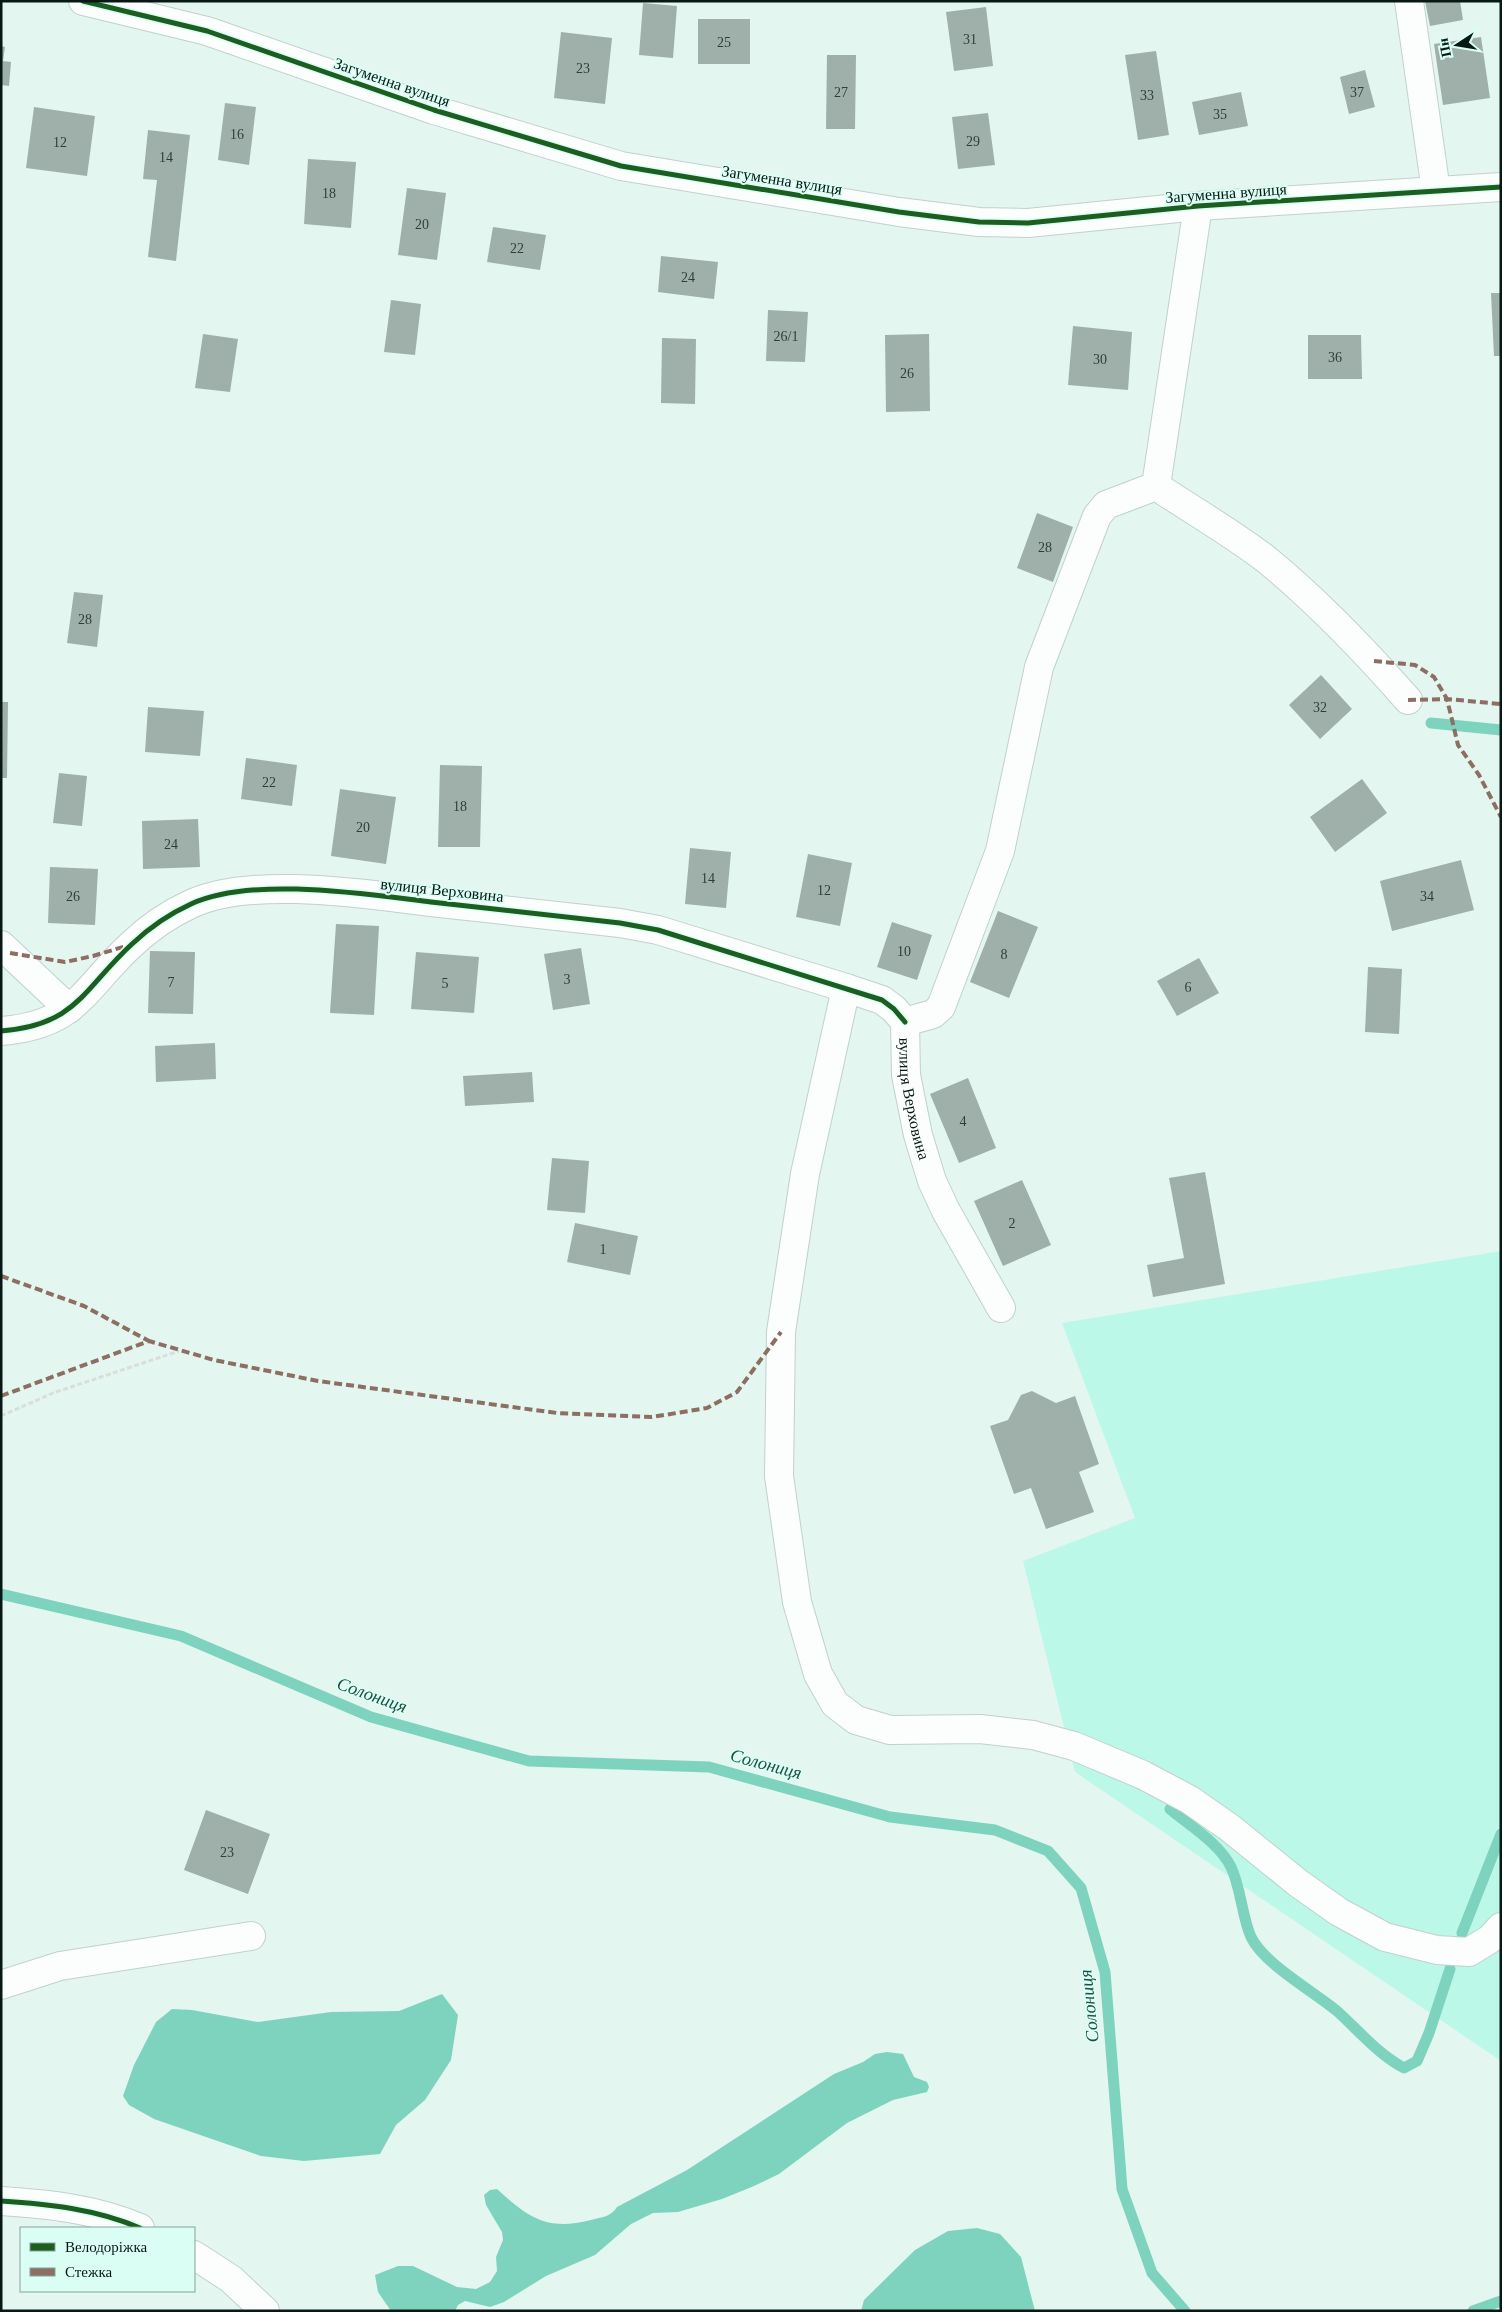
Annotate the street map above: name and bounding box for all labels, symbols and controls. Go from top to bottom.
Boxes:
north arrow [1432,20,1482,70]
house number: 31 [963,32,977,47]
house number: 25 [717,35,731,50]
text: Пн [1435,37,1454,58]
street label: Загуменна вулиця [331,54,453,111]
house number: 23 [576,61,590,76]
house number: 27 [834,85,848,100]
house number: 37 [1350,85,1364,100]
house number: 33 [1140,88,1154,103]
house number: 35 [1213,107,1227,122]
house number: 16 [230,127,244,142]
house number: 29 [966,134,980,149]
house number: 12 [53,135,67,150]
house number: 14 [159,150,173,165]
street label: Загуменна вулиця [720,162,844,199]
street label: Загуменна вулиця [1165,180,1288,207]
house number: 18 [322,186,336,201]
house number: 20 [415,217,429,232]
house number: 22 [510,241,524,256]
house number: 24 [681,270,695,285]
house number: 26/1 [774,329,798,344]
house number: 36 [1328,350,1342,365]
house number: 30 [1093,352,1107,367]
house number: 26 [900,366,914,381]
house number: 28 [1038,540,1052,555]
house number: 28 [78,612,92,627]
house number: 32 [1313,700,1327,715]
house number: 22 [262,775,276,790]
house number: 18 [453,799,467,814]
house number: 20 [356,820,370,835]
house number: 24 [164,837,178,852]
house number: 14 [701,871,715,886]
street label: вулиця Верховина [379,875,504,906]
house number: 12 [817,883,831,898]
house number: 26 [66,889,80,904]
house number: 34 [1420,889,1434,904]
house number: 10 [897,944,911,959]
house number: 8 [1001,947,1008,962]
house number: 3 [564,972,571,987]
house number: 7 [168,975,175,990]
house number: 5 [442,976,449,991]
house number: 6 [1185,980,1192,995]
street label: вулиця Верховина [896,1037,933,1162]
house number: 4 [960,1114,967,1129]
house number: 2 [1009,1216,1016,1231]
house number: 1 [600,1242,607,1257]
water label: Солониця [334,1673,410,1717]
water label: Солониця [728,1745,804,1783]
house number: 23 [220,1845,234,1860]
water label: Солониця [1075,1969,1103,2043]
legend [20,2227,195,2292]
text: Велодоріжка [65,2239,147,2255]
text: Стежка [65,2264,112,2280]

